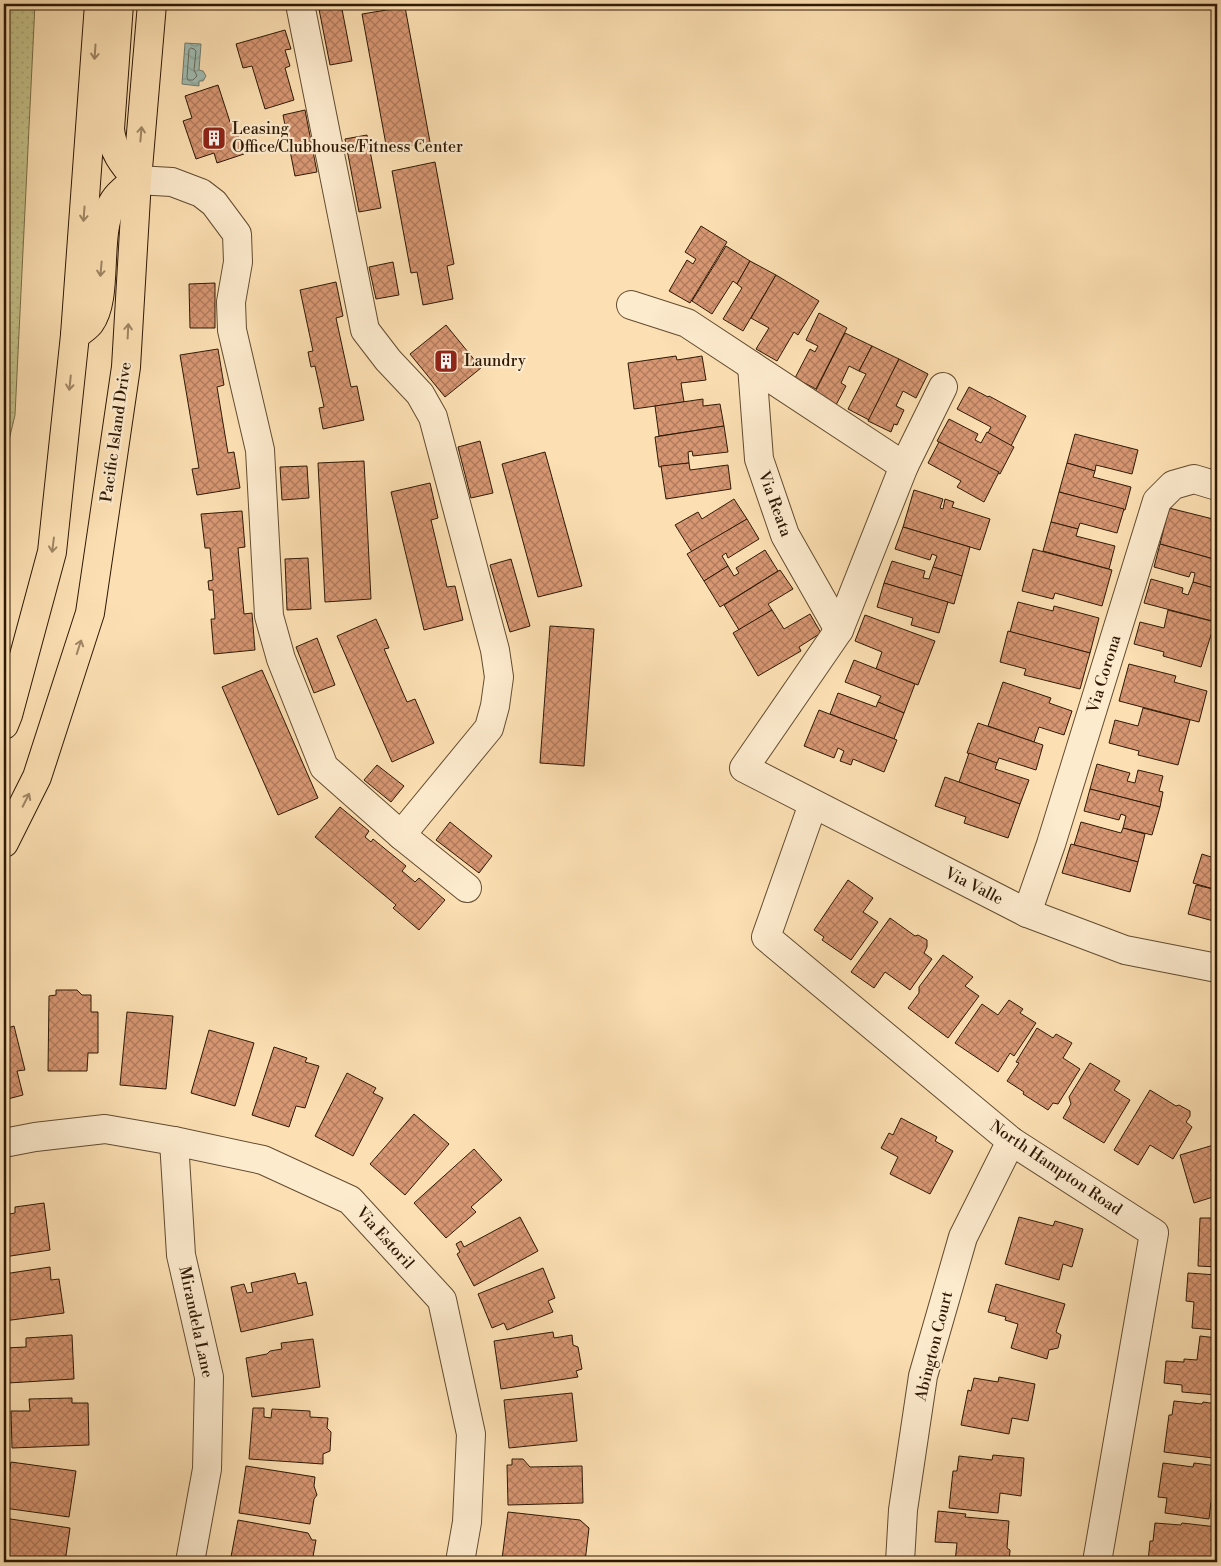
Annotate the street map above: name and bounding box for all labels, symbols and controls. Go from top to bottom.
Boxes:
one-way arrow [91,44,100,60]
place label: Leasing Office/Clubhouse/Fitness Center [232,119,463,157]
building icon: Leasing Office/Clubhouse/Fitness Center [201,125,227,151]
one-way arrow [136,126,145,142]
one-way arrow [79,206,88,222]
one-way arrow [96,261,106,277]
one-way arrow [124,323,133,339]
building icon: Laundry [433,348,459,374]
place label: Laundry [464,351,526,371]
street label: Pacific Island Drive [96,361,136,503]
one-way arrow [65,375,75,391]
street label: Via Reata [754,468,796,540]
one-way arrow [48,537,58,553]
street label: Via Corona [1082,632,1126,716]
one-way arrow [75,639,85,655]
one-way arrow [22,793,31,808]
street label: Via Valle [941,862,1007,909]
street label: North Hampton Road [986,1116,1126,1220]
street label: Via Estoril [351,1202,418,1274]
street label: Mirandela Lane [174,1264,218,1380]
street label: Abington Court [910,1289,957,1404]

